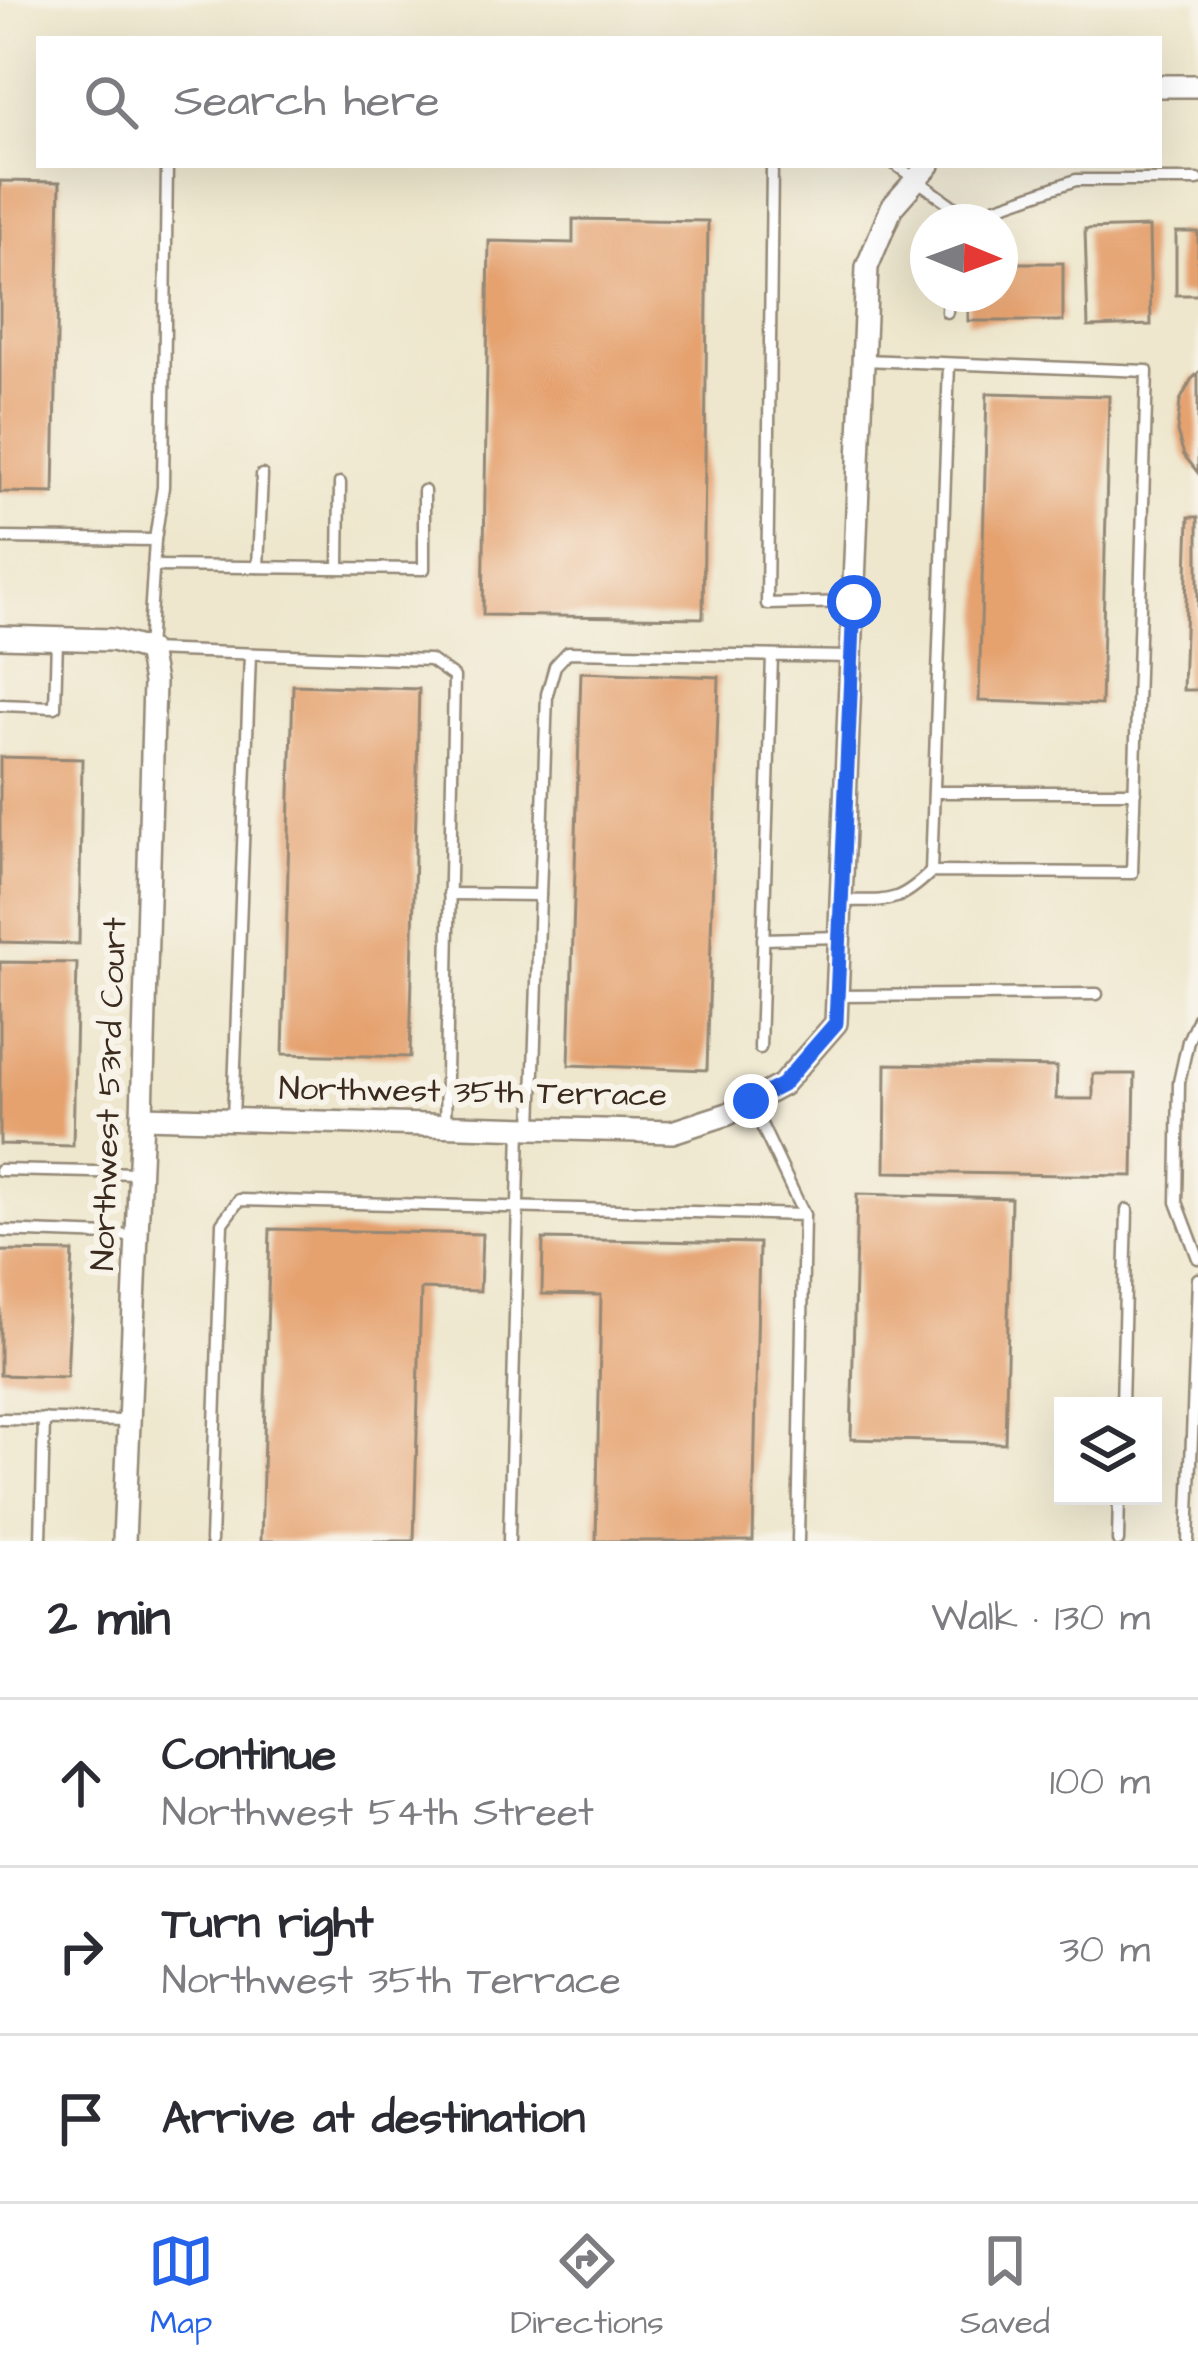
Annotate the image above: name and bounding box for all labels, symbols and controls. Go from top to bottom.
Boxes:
search box [36,36,1162,168]
icon: search [78,69,144,135]
text: Search here [174,71,440,133]
north arrow [910,204,1018,312]
route start [827,575,881,629]
street label: Northwest 53rd Court [80,917,138,1271]
street label: Northwest 35th Terrace [279,1066,667,1118]
route end [724,1074,778,1128]
map controls [1054,1397,1162,1505]
button: layers [1054,1397,1162,1505]
text: 2 min [48,1584,171,1655]
text: Walk · 130 m [931,1592,1150,1646]
text: Continue [162,1725,336,1787]
icon: ahead [48,1750,114,1816]
text: 100 m [1050,1756,1150,1810]
text: Northwest 54th Street [162,1787,594,1841]
text: Turn right [162,1893,374,1955]
icon: right [48,1918,114,1984]
text: 30 m [1060,1924,1150,1978]
text: Northwest 35th Terrace [162,1955,621,2009]
icon: arrive [48,2086,114,2152]
text: Arrive at destination [162,2088,585,2150]
tab: Map [148,2228,214,2346]
tab: Directions [510,2228,664,2346]
tab: Saved [960,2228,1050,2346]

